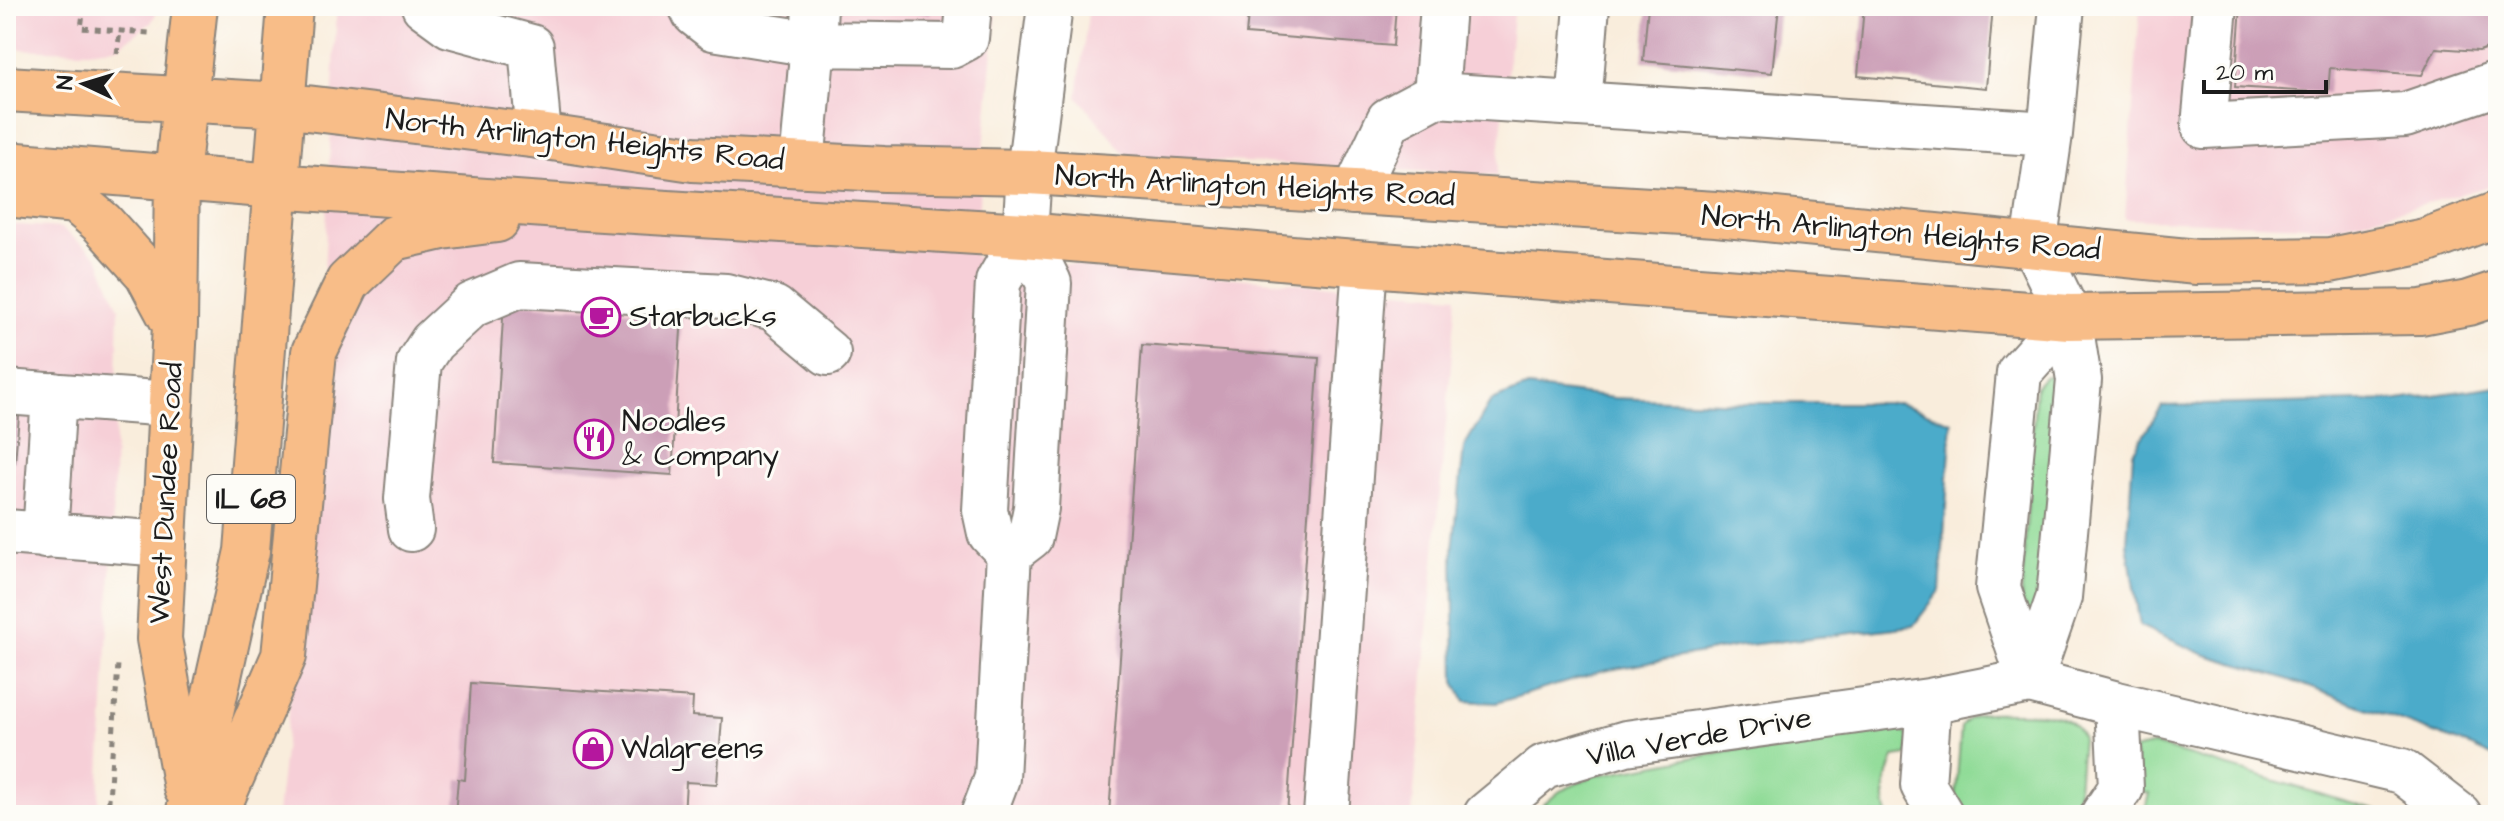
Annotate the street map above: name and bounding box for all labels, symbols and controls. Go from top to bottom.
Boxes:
north arrow [44,44,124,124]
scale bar [2204,44,2326,94]
text: 20 m [2216,56,2273,90]
text: N [50,75,82,91]
street label: North Arlington Heights Road [384,98,786,183]
street label: North Arlington Heights Road [1054,155,1456,218]
street label: North Arlington Heights Road [1700,195,2102,272]
cafe icon: Starbucks [580,296,622,338]
place label: Starbucks [629,296,777,338]
street label: West Dundee Road [138,361,194,625]
place label: Noodles & Company [622,401,779,478]
restaurant icon: Noodles & Company [573,418,615,460]
road number: IL 68 [207,475,295,523]
street label: Villa Verde Drive [1583,697,1815,777]
shop icon: Walgreens [572,728,614,770]
place label: Walgreens [621,728,764,771]

